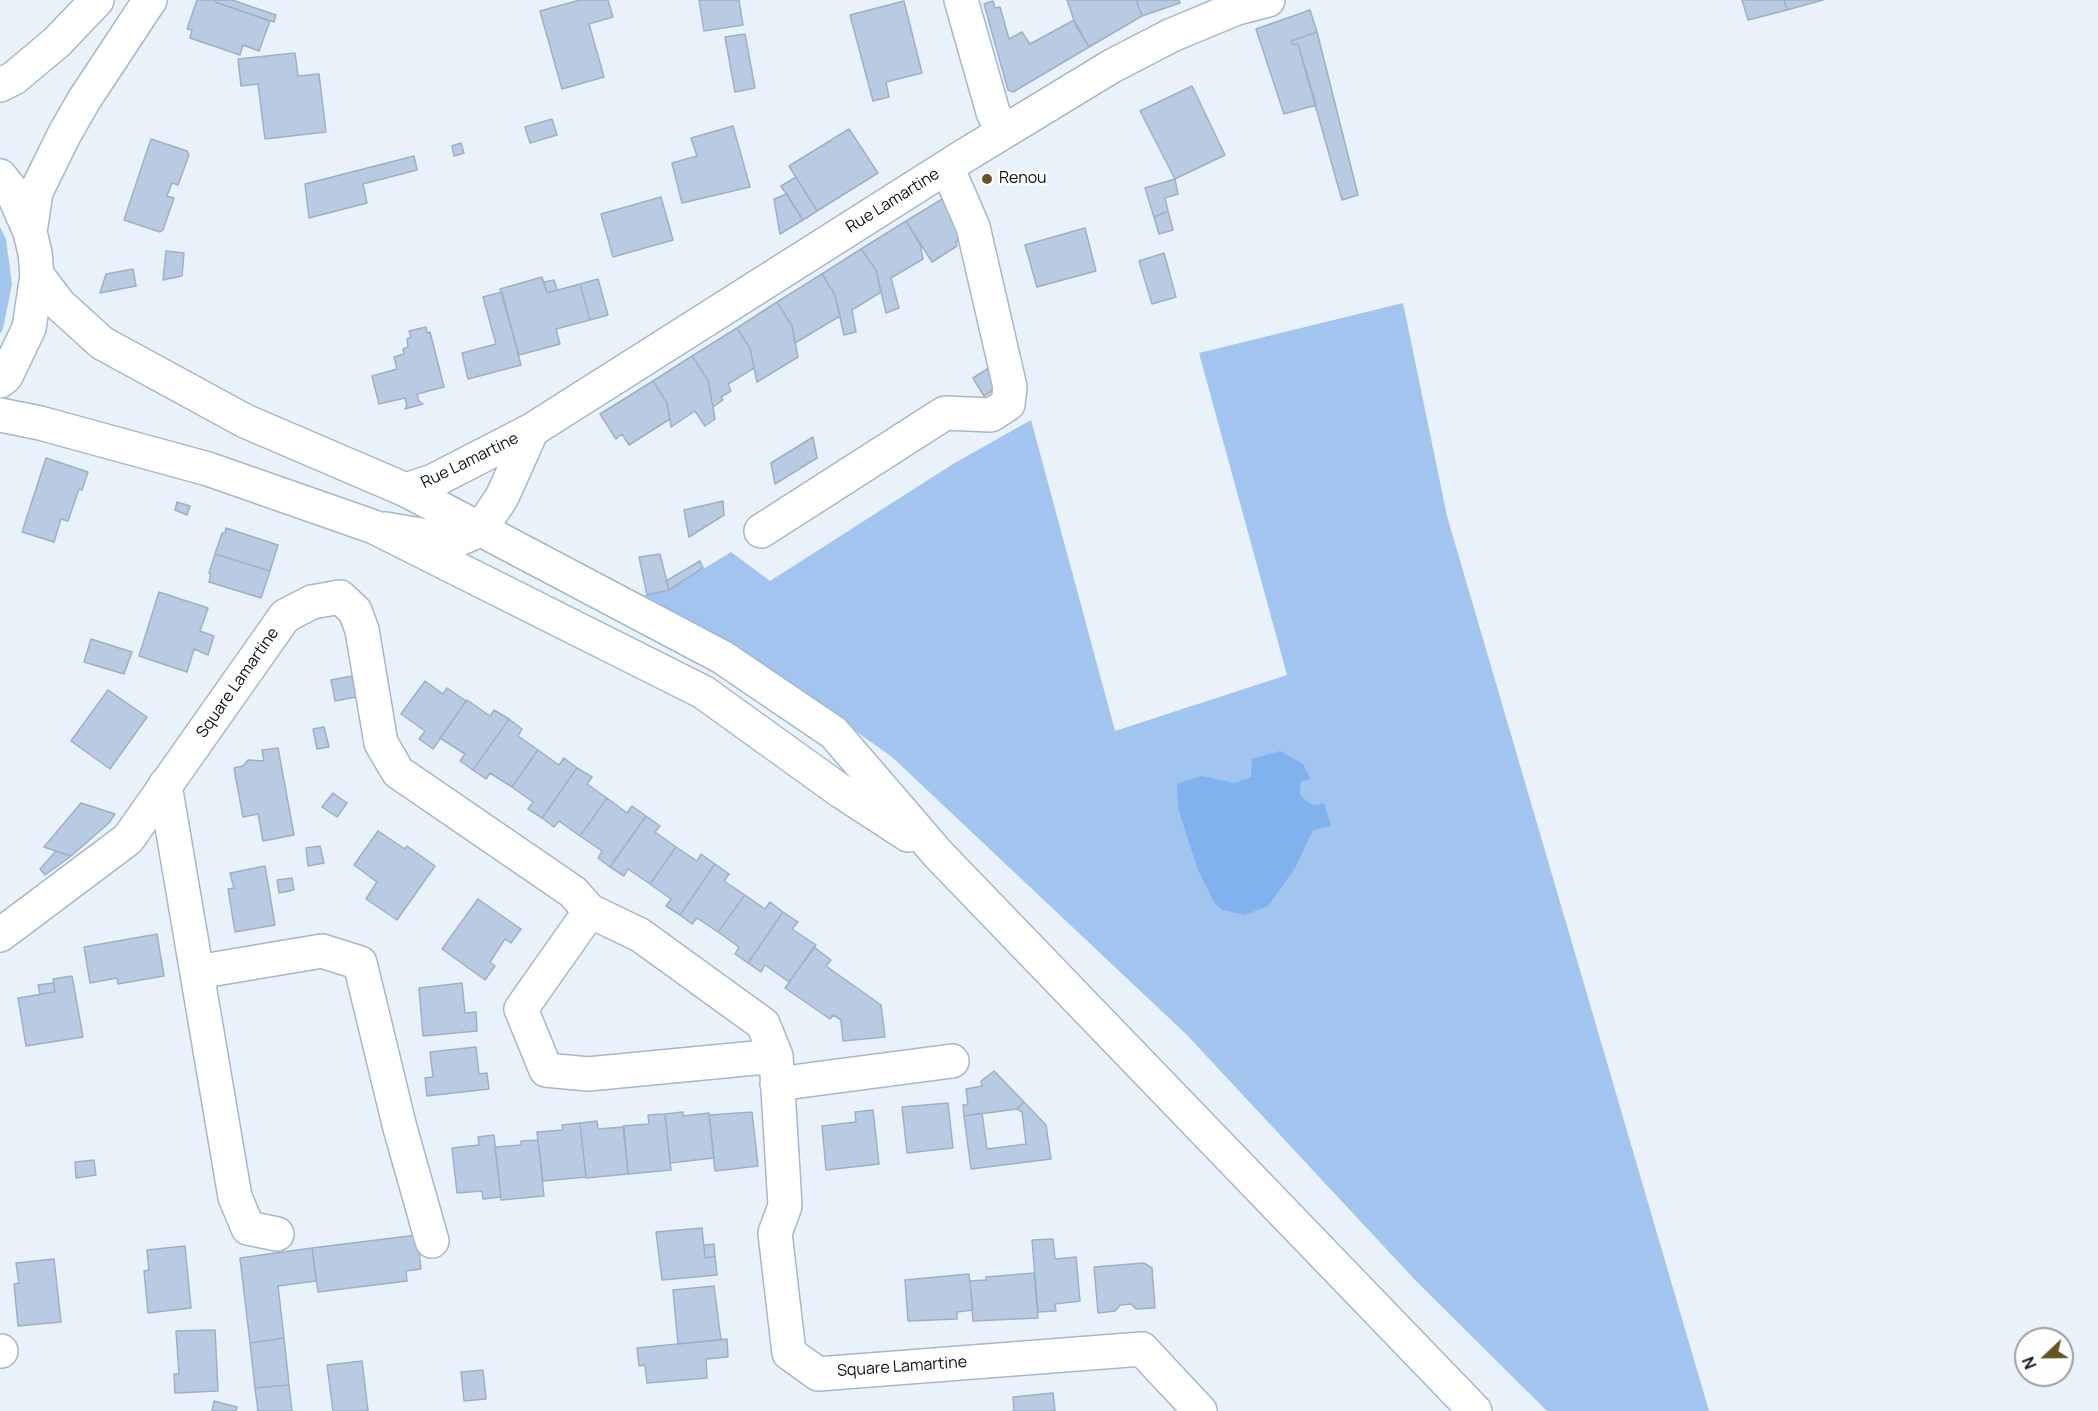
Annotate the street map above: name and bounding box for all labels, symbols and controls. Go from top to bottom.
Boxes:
street label: Rue Lamartine [843,165,943,237]
place label: Renou [999,169,1047,189]
marker: Renou [980,172,994,186]
street label: Rue Lamartine [418,429,522,493]
street label: Square Lamartine [193,624,283,742]
north arrow [2014,1327,2074,1387]
street label: Square Lamartine [836,1353,968,1381]
text: N [2017,1354,2042,1372]

